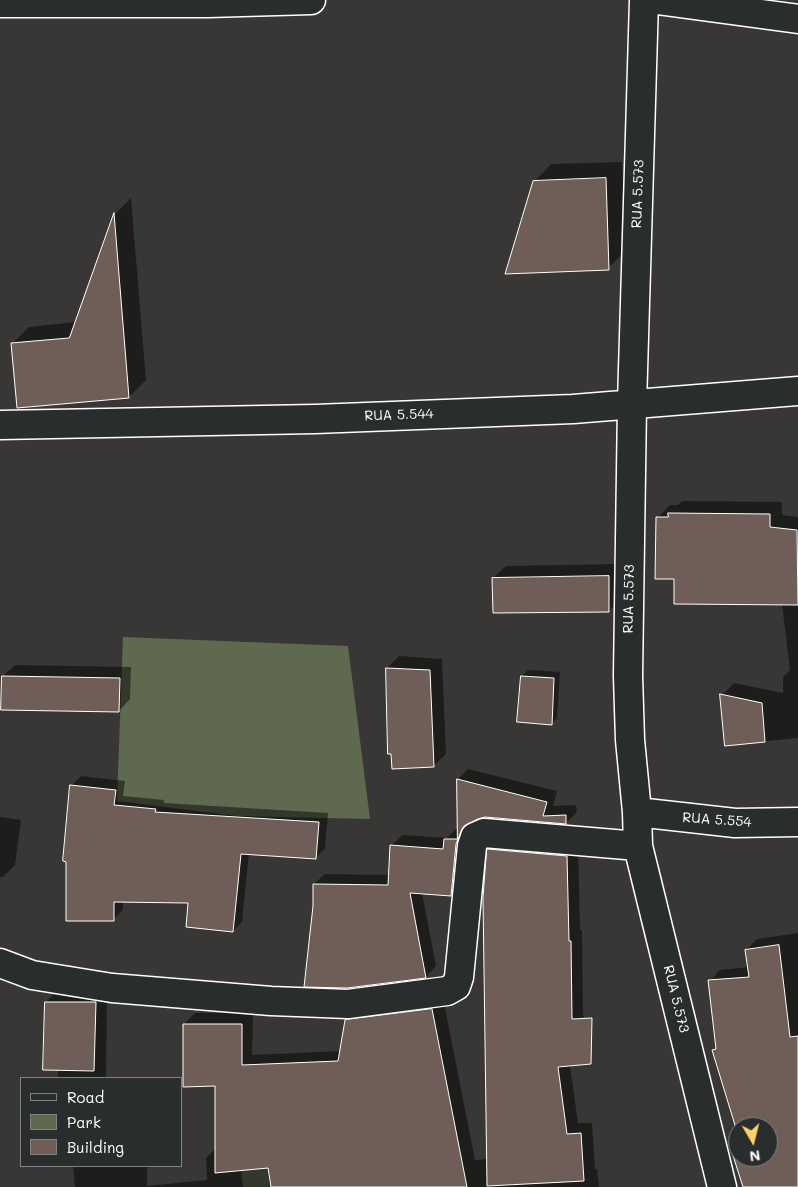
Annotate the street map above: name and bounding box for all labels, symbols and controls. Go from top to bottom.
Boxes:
street label: RUA 5.573 [628,159,648,229]
street label: RUA 5.544 [364,405,434,425]
street label: RUA 5.573 [620,564,638,634]
street label: RUA 5.554 [682,809,752,831]
street label: RUA 5.573 [660,964,692,1034]
legend [20,1077,182,1167]
text: Road [67,1087,104,1107]
text: Park [67,1112,101,1132]
north arrow [728,1117,778,1167]
text: Building [67,1137,124,1157]
text: N [748,1146,762,1167]

